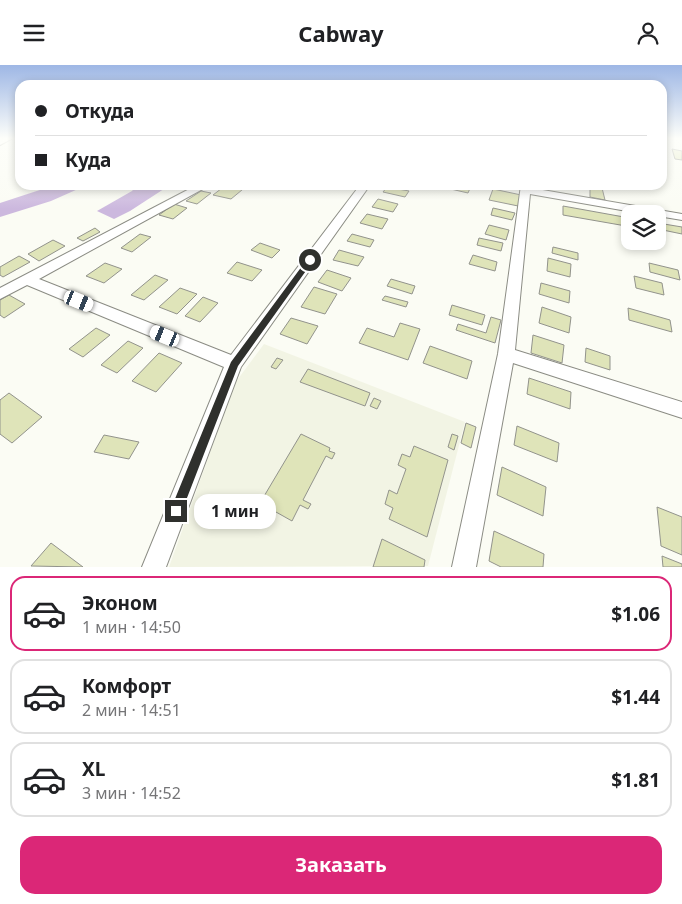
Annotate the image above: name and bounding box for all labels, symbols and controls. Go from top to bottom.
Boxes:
text: Cabway [298,18,384,48]
icon: menu [20,19,48,47]
icon: person [634,19,662,47]
text: Откуда [65,98,134,124]
text: Куда [65,147,111,173]
map controls [621,205,666,250]
button: layers [621,205,666,250]
route start [299,249,321,271]
car [62,288,95,314]
car [148,323,181,349]
callout: 1 мин [194,493,276,529]
route end [165,500,187,522]
text: 1 мин [211,500,259,522]
text: Эконом [82,590,158,616]
icon: car [22,591,67,636]
text: $1.06 [611,601,660,627]
text: 1 мин · 14:50 [82,616,181,638]
text: Комфорт [82,673,171,699]
icon: car [22,674,67,719]
text: $1.44 [611,684,660,710]
text: 2 мин · 14:51 [82,699,181,721]
text: XL [82,756,105,782]
icon: car [22,757,67,802]
text: $1.81 [611,767,660,793]
text: 3 мин · 14:52 [82,782,181,804]
button: Заказать [20,836,662,894]

